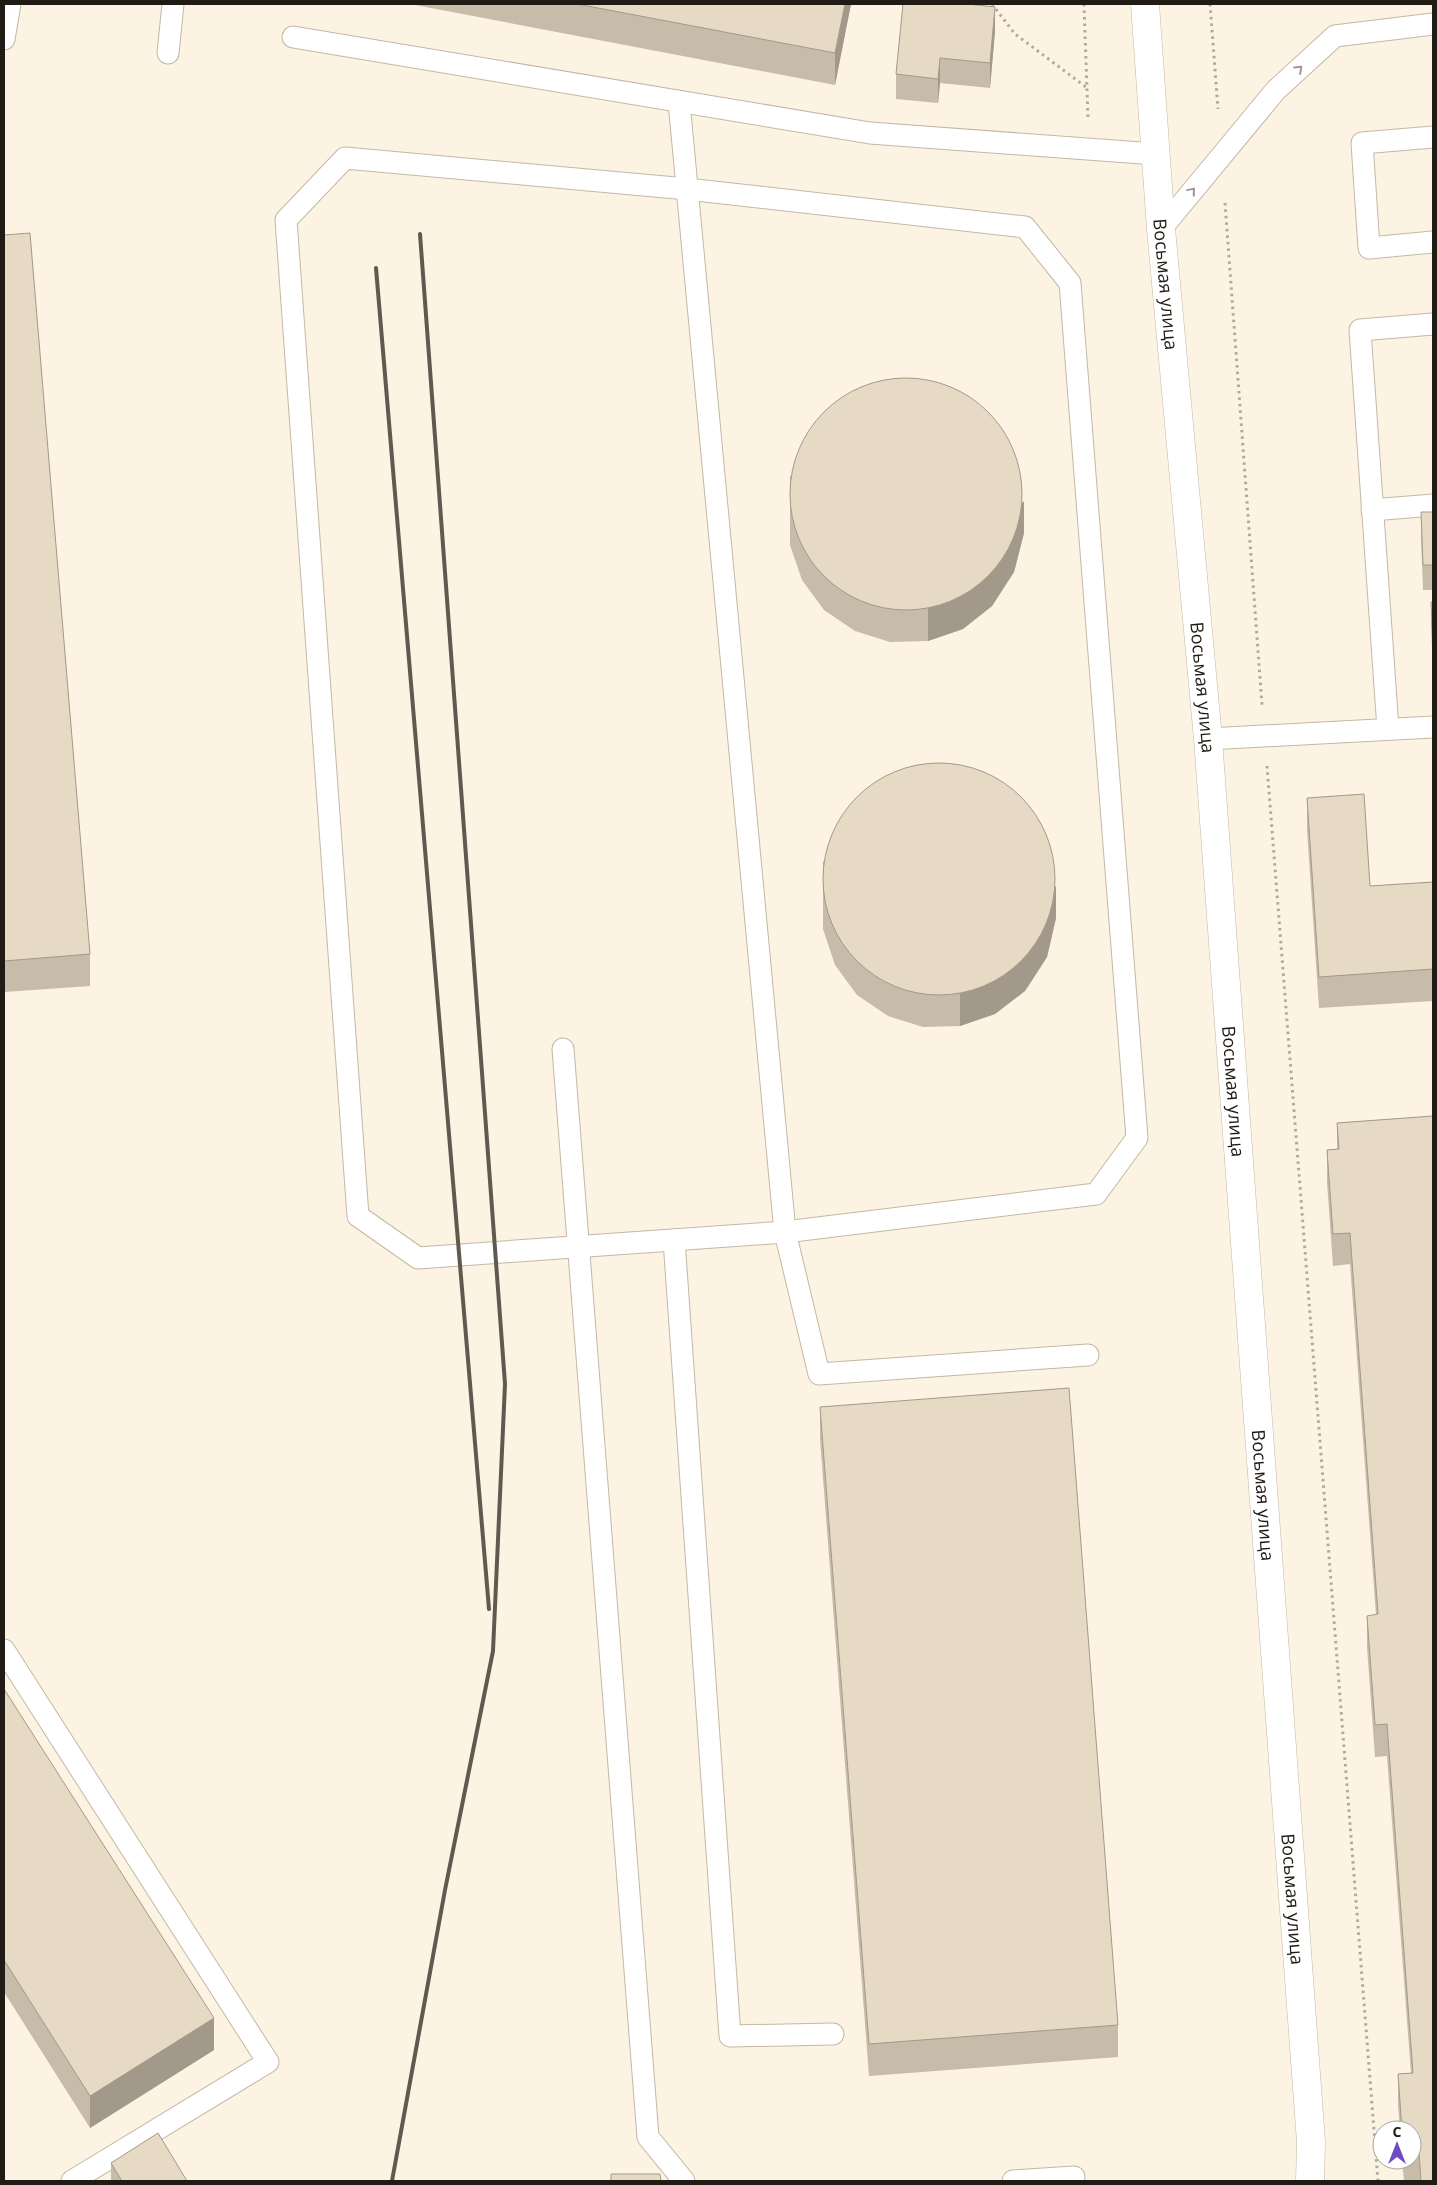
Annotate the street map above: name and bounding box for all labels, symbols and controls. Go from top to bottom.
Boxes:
one-way arrow [1293,66,1302,75]
one-way arrow [1186,188,1195,197]
street label: Восьмая улица [1148,218,1184,351]
street label: Восьмая улица [1185,621,1221,754]
street label: Восьмая улица [1217,1025,1251,1158]
street label: Восьмая улица [1247,1429,1280,1562]
street label: Восьмая улица [1276,1833,1310,1966]
north arrow [1372,2120,1422,2170]
text: С [1393,2122,1402,2141]

